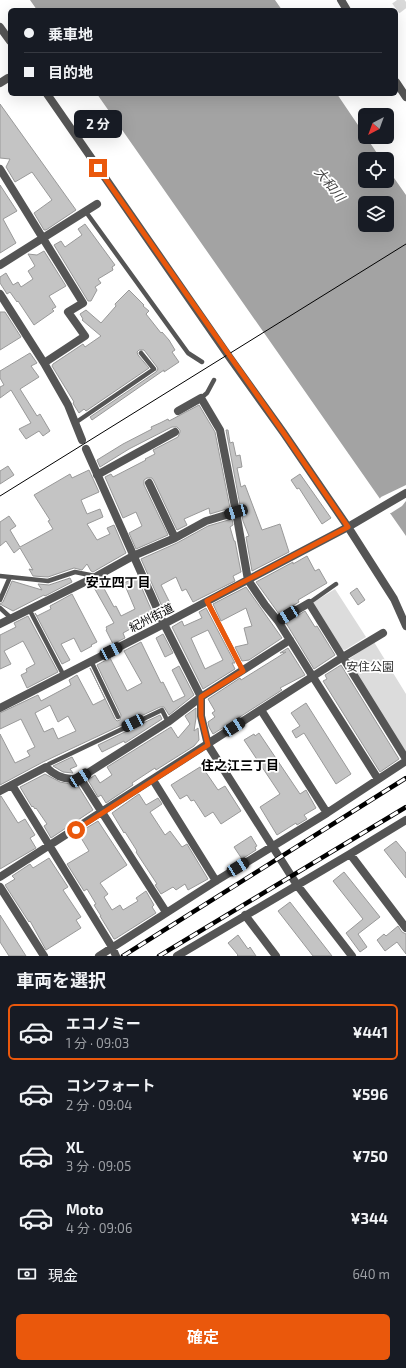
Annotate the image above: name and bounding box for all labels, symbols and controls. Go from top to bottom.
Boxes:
text: 乗車地 [48,25,93,43]
text: 目的地 [48,63,93,81]
north arrow [358,108,394,144]
map controls [358,108,394,232]
callout: 2 分 [74,110,122,138]
text: 2 分 [86,116,110,132]
button: locate [358,152,394,188]
route end [89,159,107,177]
water label: 大和川 [312,164,350,206]
button: layers [358,196,394,232]
car [223,503,249,521]
district label: 安立四丁目 [85,574,151,590]
street label: 紀州街道 [126,600,176,634]
car [275,604,301,626]
car [98,640,124,662]
park label: 安住公園 [346,659,394,673]
car [120,712,146,734]
car [221,715,247,739]
district label: 住之江三丁目 [201,757,279,773]
car [67,766,93,790]
route start [67,821,85,839]
car [225,856,251,878]
text: 車両を選択 [16,969,106,991]
icon: car [18,1014,54,1050]
text: エコノミー [66,1014,141,1032]
text: ¥441 [352,1023,388,1041]
text: 1 分 · 09:03 [66,1035,129,1051]
icon: car [18,1076,54,1112]
text: コンフォート [66,1076,156,1094]
text: ¥596 [352,1085,388,1103]
text: 2 分 · 09:04 [66,1097,132,1113]
icon: car [18,1138,54,1174]
text: XL [66,1138,84,1156]
text: ¥750 [352,1147,388,1165]
text: 3 分 · 09:05 [66,1158,131,1174]
icon: car [18,1200,54,1236]
text: Moto [66,1200,104,1218]
text: ¥344 [350,1209,388,1227]
text: 4 分 · 09:06 [66,1220,132,1236]
icon: cash [16,1263,38,1285]
text: 現金 [48,1266,78,1284]
text: 640 m [352,1266,390,1282]
button: 確定 [16,1314,390,1360]

